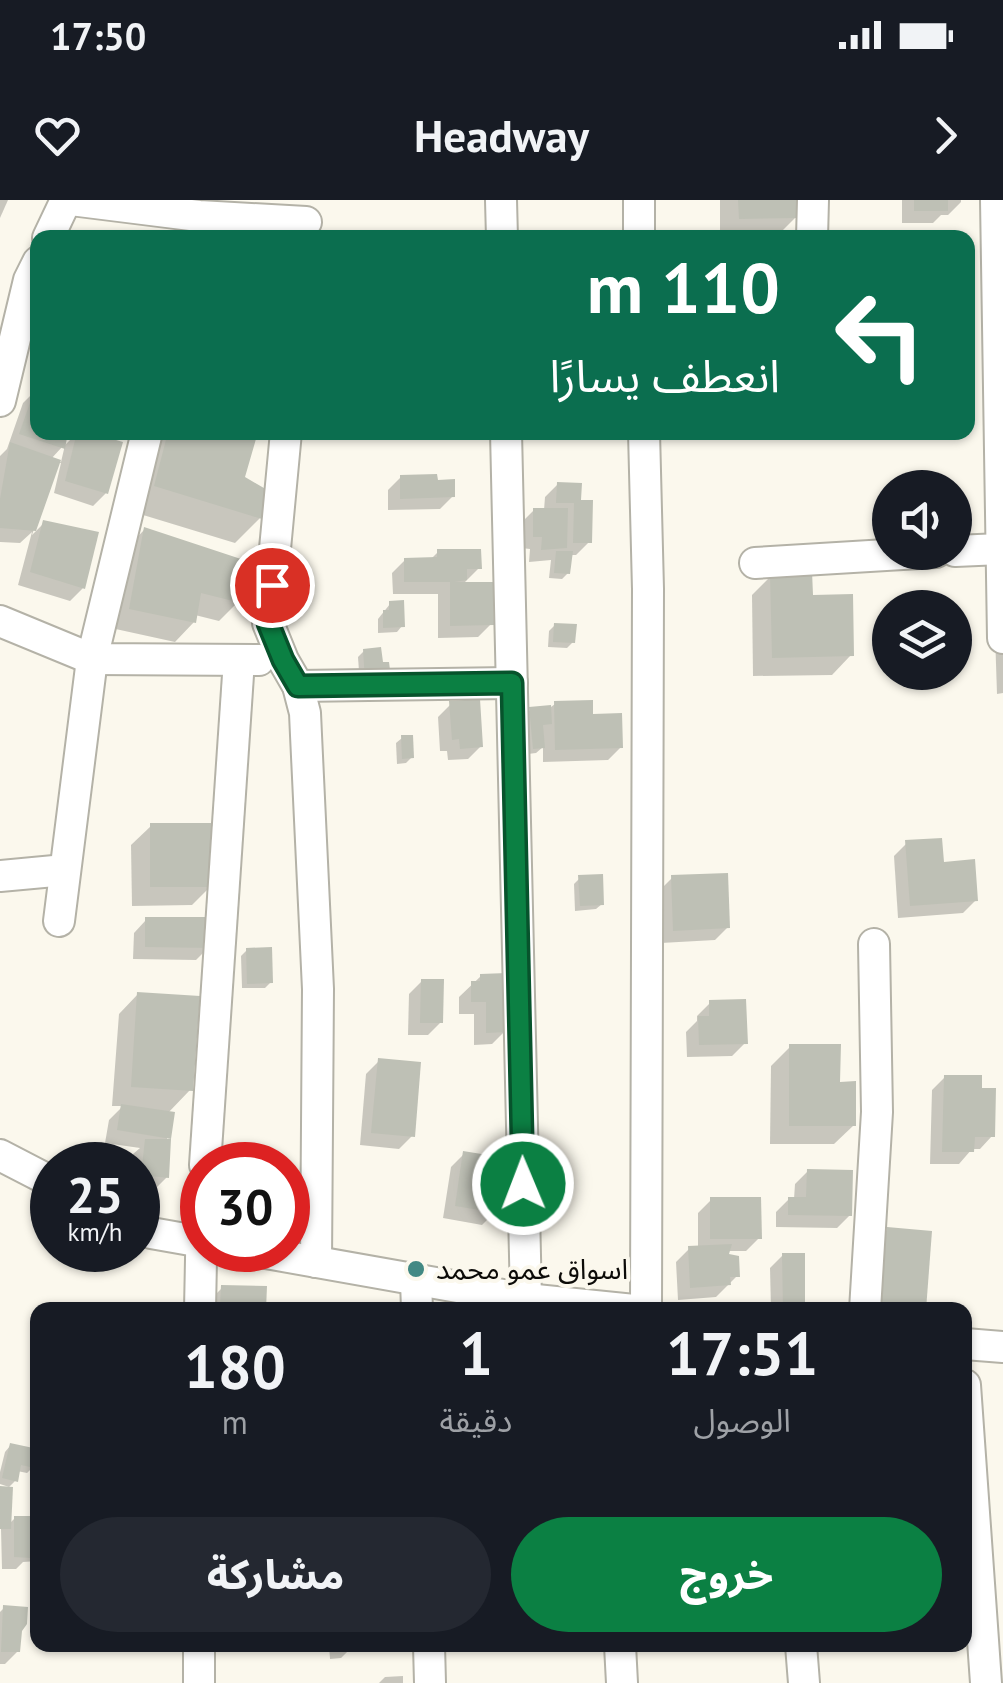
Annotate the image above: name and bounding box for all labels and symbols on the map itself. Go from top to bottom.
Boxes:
pin [230,543,315,628]
position arrow [471,1132,575,1236]
speed limit sign: 30 [180,1142,310,1272]
place label: اسواق عمو محمد [436,1250,628,1287]
marker: اسواق عمو محمد [405,1258,427,1280]

